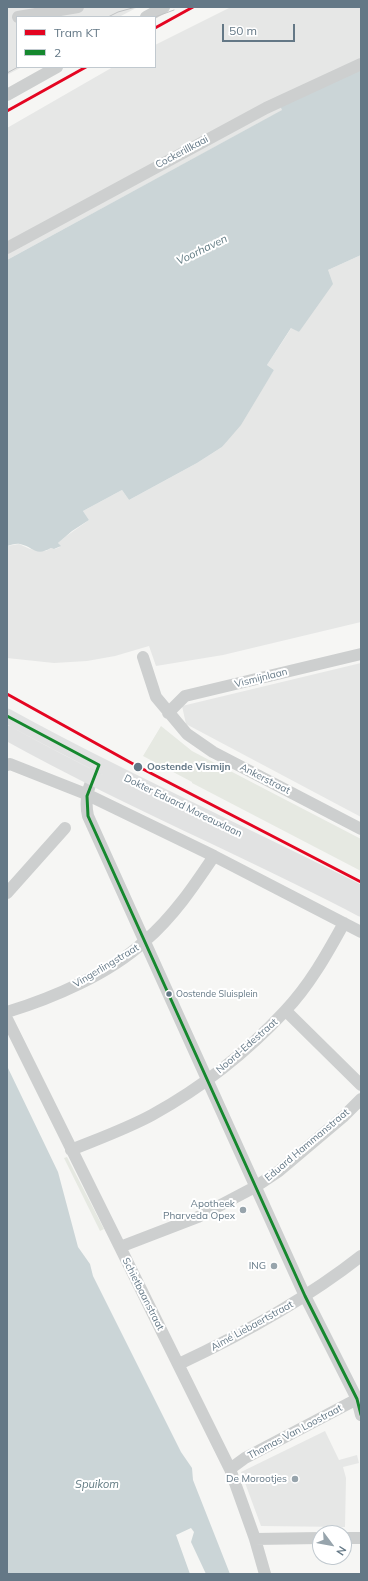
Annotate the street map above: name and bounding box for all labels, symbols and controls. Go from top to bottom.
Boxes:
legend [16,16,156,68]
scale bar [224,16,297,42]
text: 50 m [229,23,257,38]
text: Tram KT [54,25,100,40]
text: 2 [54,45,61,60]
street label: Cockerillkaai [154,133,210,171]
water label: Voorhaven [174,232,230,268]
street label: Vismijnlaan [233,666,289,690]
marker: Oostende Vismijn [132,761,144,773]
place label: Oostende Vismijn [147,761,230,773]
street label: Ankerstraat [238,761,292,797]
street label: Dokter Eduard Moreauxlaan [122,772,244,840]
street label: Vingerlingstraat [71,942,141,990]
marker: Oostende Sluisplein [164,989,174,999]
place label: Oostende Sluisplein [176,989,258,999]
street label: Noord-Edestraat [214,1016,280,1076]
street label: Eduard Hammanstraat [262,1106,352,1184]
place label: Apotheek Pharveda Opex [163,1198,235,1222]
marker: Apotheek Pharveda Opex [238,1205,248,1215]
street label: Schietbaanstraat [120,1256,166,1332]
place label: ING [249,1260,266,1272]
marker: ING [269,1261,279,1271]
street label: Aimé Liebaertstraat [209,1298,295,1354]
street label: Thomas Van Loostraat [246,1402,344,1462]
place label: De Morootjes [226,1473,287,1485]
marker: De Morootjes [290,1474,300,1484]
water label: Spuikom [75,1478,119,1492]
north arrow [312,1525,352,1565]
text: N [333,1544,349,1558]

